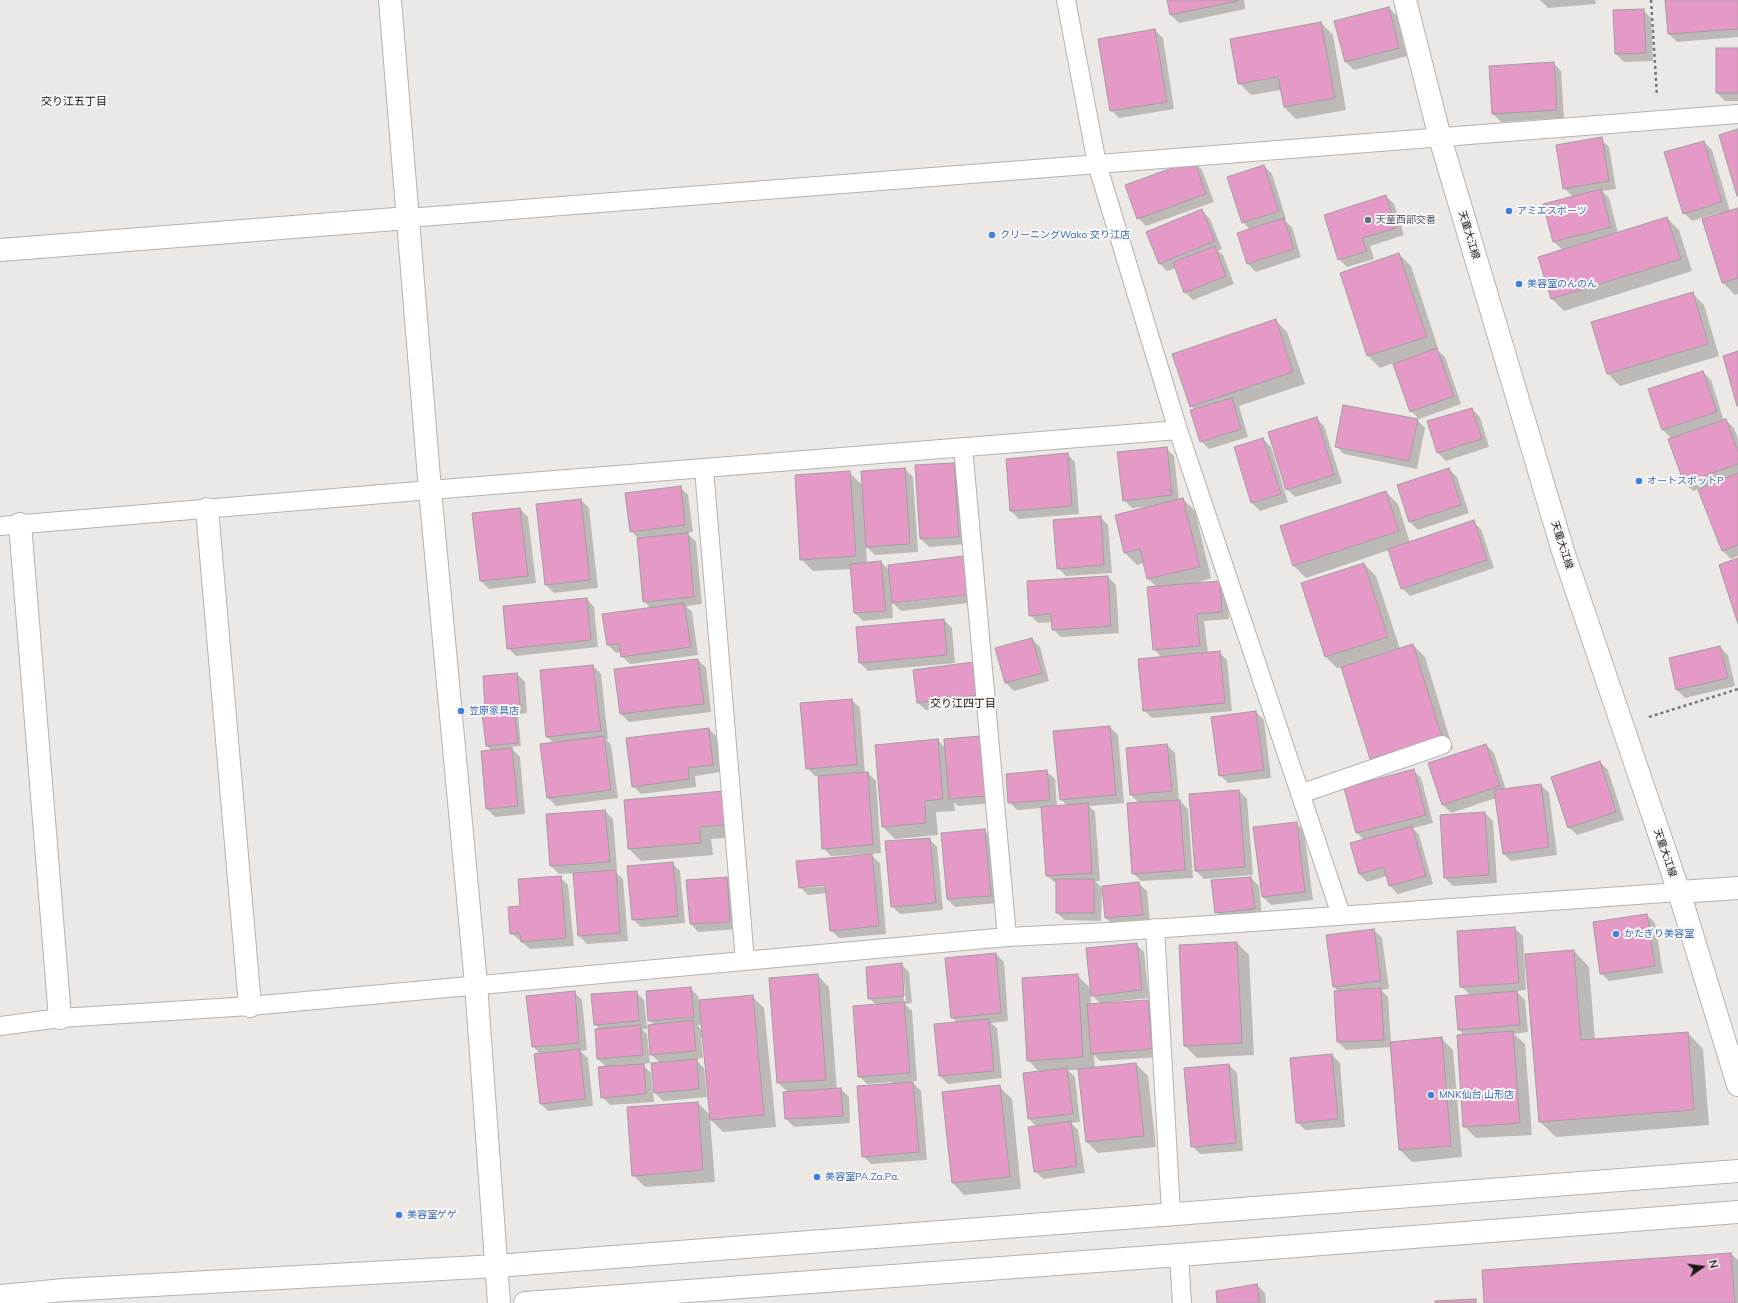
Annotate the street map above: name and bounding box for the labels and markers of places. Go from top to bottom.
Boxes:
place label: アミエスポーツ [1517,205,1587,217]
marker: アミエスポーツ [1504,206,1514,216]
place label: 天童西部交番 [1376,214,1436,226]
marker: 天童西部交番 [1363,215,1373,225]
place label: クリーニングWako 交り江店 [1000,229,1130,241]
marker: クリーニングWako 交り江店 [987,230,997,240]
place label: 美容室のんのん [1527,278,1597,290]
marker: 美容室のんのん [1514,279,1524,289]
place label: オートスポットP [1647,475,1724,487]
marker: オートスポットP [1634,476,1644,486]
place label: 笠原家具店 [469,705,519,717]
marker: 笠原家具店 [456,706,466,716]
place label: かたぎり美容室 [1624,928,1694,940]
marker: かたぎり美容室 [1611,929,1621,939]
place label: MNK仙台 山形店 [1439,1089,1514,1101]
marker: MNK仙台 山形店 [1426,1090,1436,1100]
place label: 美容室PA.Za.Pa. [825,1171,899,1183]
marker: 美容室PA.Za.Pa. [812,1172,822,1182]
place label: 美容室ゲゲ [407,1209,457,1221]
marker: 美容室ゲゲ [394,1210,404,1220]

